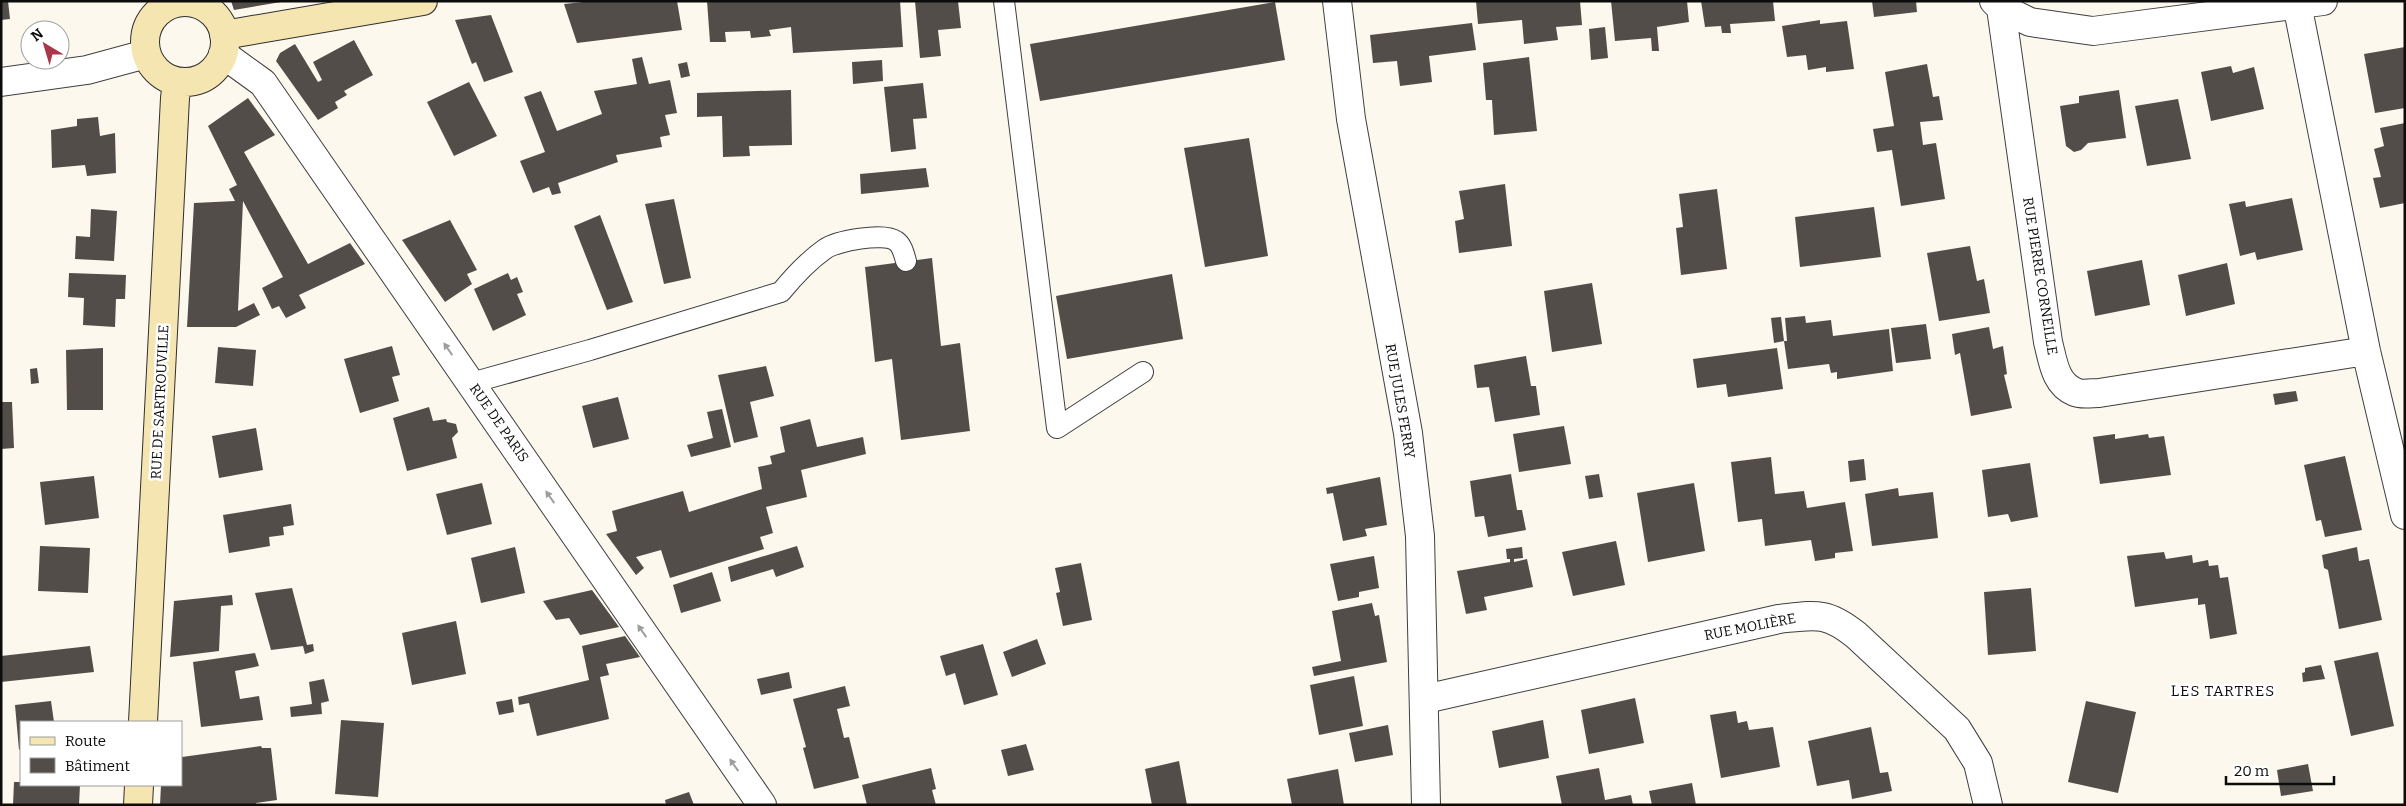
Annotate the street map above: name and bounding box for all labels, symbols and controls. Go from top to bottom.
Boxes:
north arrow [20,20,70,70]
text: N [28,25,47,45]
street label: RUE PIERRE CORNEILLE [2019,196,2061,356]
street label: RUE DE SARTROUVILLE [147,324,173,480]
one-way arrow [443,342,453,356]
street label: RUE JULES FERRY [1382,342,1418,460]
street label: RUE DE PARIS [466,381,532,465]
one-way arrow [545,490,555,504]
street label: RUE MOLIÈRE [1703,609,1797,644]
one-way arrow [637,624,647,638]
district label: LES TARTRES [2171,682,2275,700]
legend [20,721,182,786]
text: Route [65,732,106,750]
scale bar [2226,754,2334,786]
text: Bâtiment [65,757,130,775]
one-way arrow [729,758,739,771]
text: 20 m [2234,762,2270,780]

